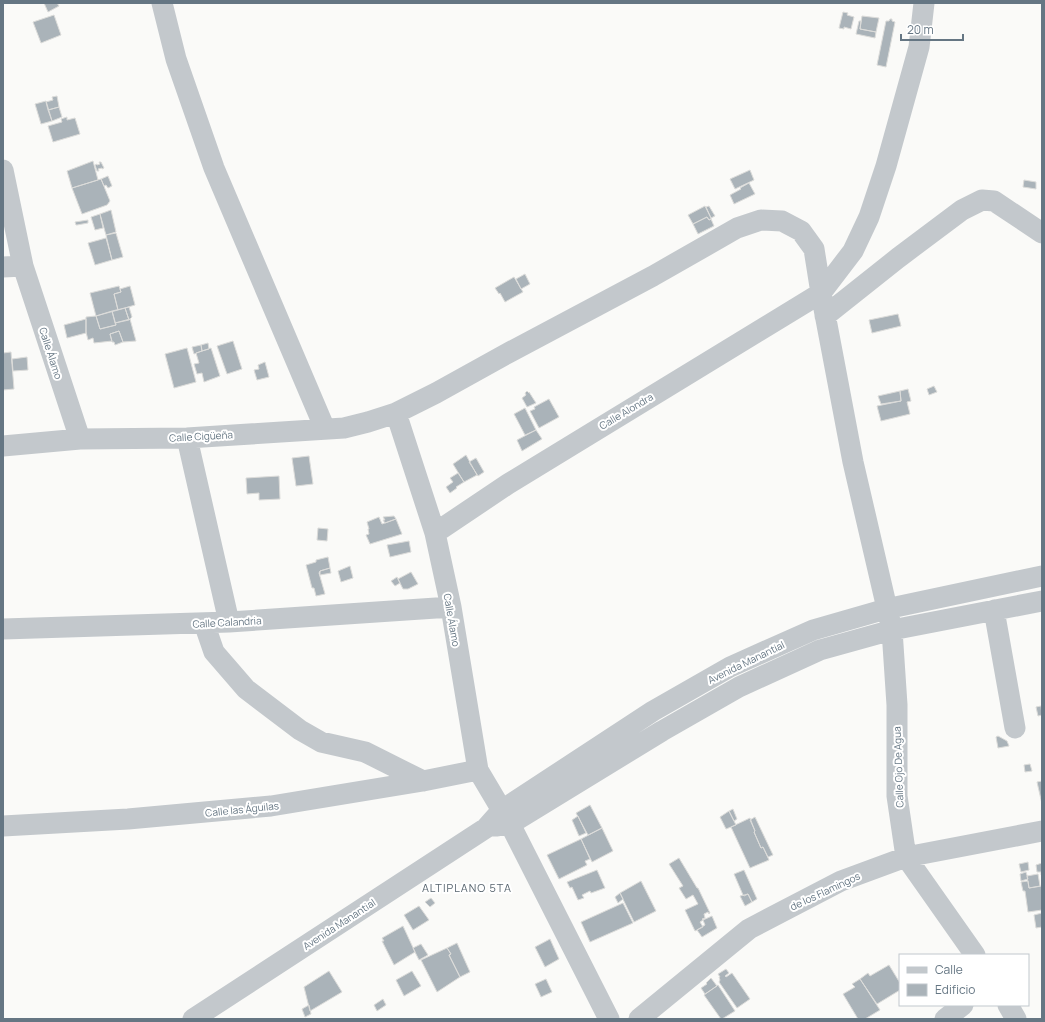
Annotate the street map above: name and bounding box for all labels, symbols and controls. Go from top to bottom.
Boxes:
scale bar [901,16,963,42]
text: 20 m [907,21,934,38]
street label: Calle Álamo [36,325,66,381]
street label: Calle Alondra [596,389,656,433]
street label: Calle Cigüeña [169,427,233,445]
street label: Calle Álamo [440,592,464,648]
street label: Calle Calandria [192,613,262,631]
street label: Avenida Manantial [705,637,787,687]
street label: Calle Ojo De Agua [890,726,906,808]
street label: Calle las Águilas [204,798,280,820]
street label: de los Flamingos [788,869,862,913]
district label: ALTIPLANO 5TA [422,880,512,895]
street label: Avenida Manantial [300,895,378,953]
legend [899,954,1029,1006]
text: Calle [935,961,963,978]
text: Edificio [935,981,975,998]

